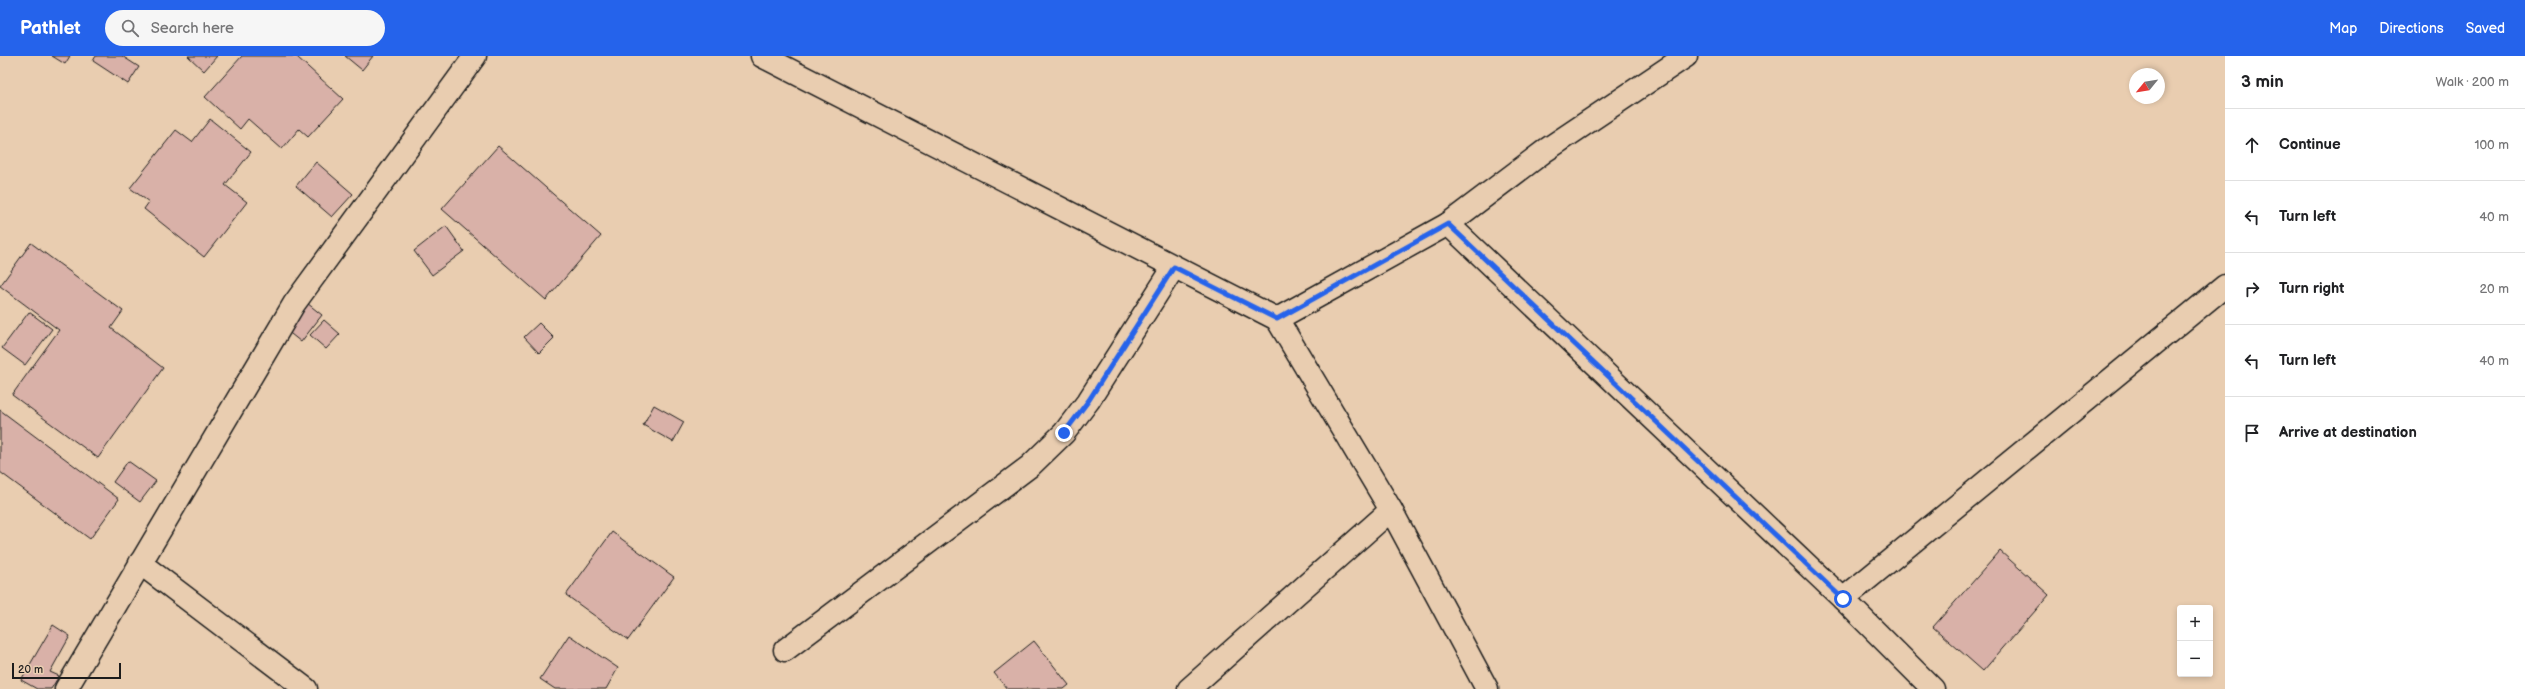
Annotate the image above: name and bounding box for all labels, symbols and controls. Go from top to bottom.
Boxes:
search box [105,10,385,46]
text: Pathlet [20,17,81,40]
icon: search [119,17,141,39]
text: Search here [151,19,234,38]
text: Map [2329,20,2357,37]
text: Directions [2379,20,2444,37]
text: Saved [2466,20,2505,37]
north arrow [2129,68,2165,104]
text: 3 min [2241,72,2284,92]
text: Walk · 200 m [2436,74,2509,90]
icon: ahead [2241,134,2263,156]
text: Continue [2279,135,2341,154]
text: 100 m [2474,137,2509,153]
icon: left [2241,206,2263,228]
text: Turn left [2279,207,2336,226]
text: 40 m [2479,209,2509,225]
icon: right [2241,278,2263,300]
text: Turn right [2279,279,2344,298]
text: 20 m [2479,281,2509,297]
icon: left [2241,350,2263,372]
text: Turn left [2279,351,2336,370]
text: 40 m [2479,353,2509,369]
icon: arrive [2241,422,2263,444]
text: Arrive at destination [2279,423,2417,442]
route end [1055,424,1073,442]
route start [1834,590,1852,608]
map controls [2177,605,2213,677]
button: + [2177,605,2213,641]
button: − [2177,641,2213,677]
scale bar [12,661,121,680]
text: 20 m [18,663,43,676]

